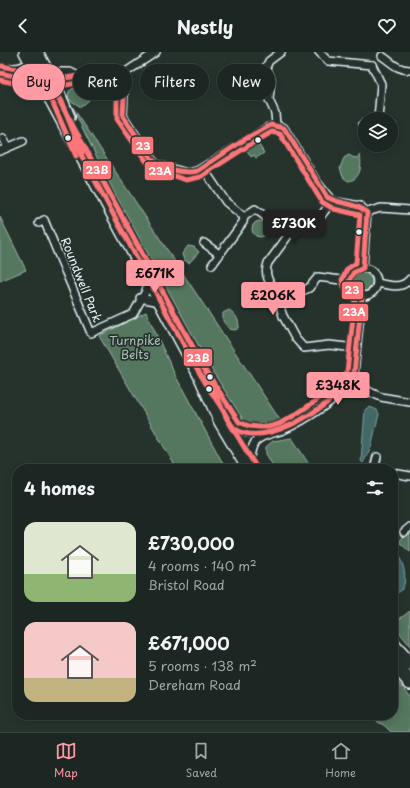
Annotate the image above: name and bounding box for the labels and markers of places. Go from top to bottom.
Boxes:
unlabelled marker [63,133,73,143]
unlabelled marker [253,135,263,145]
pin: £730K [266,210,322,244]
unlabelled marker [354,227,364,237]
pin: £671K [127,260,183,294]
pin: £206K [245,282,301,316]
unlabelled marker [205,372,215,382]
pin: £348K [310,372,366,406]
unlabelled marker [204,384,214,394]

